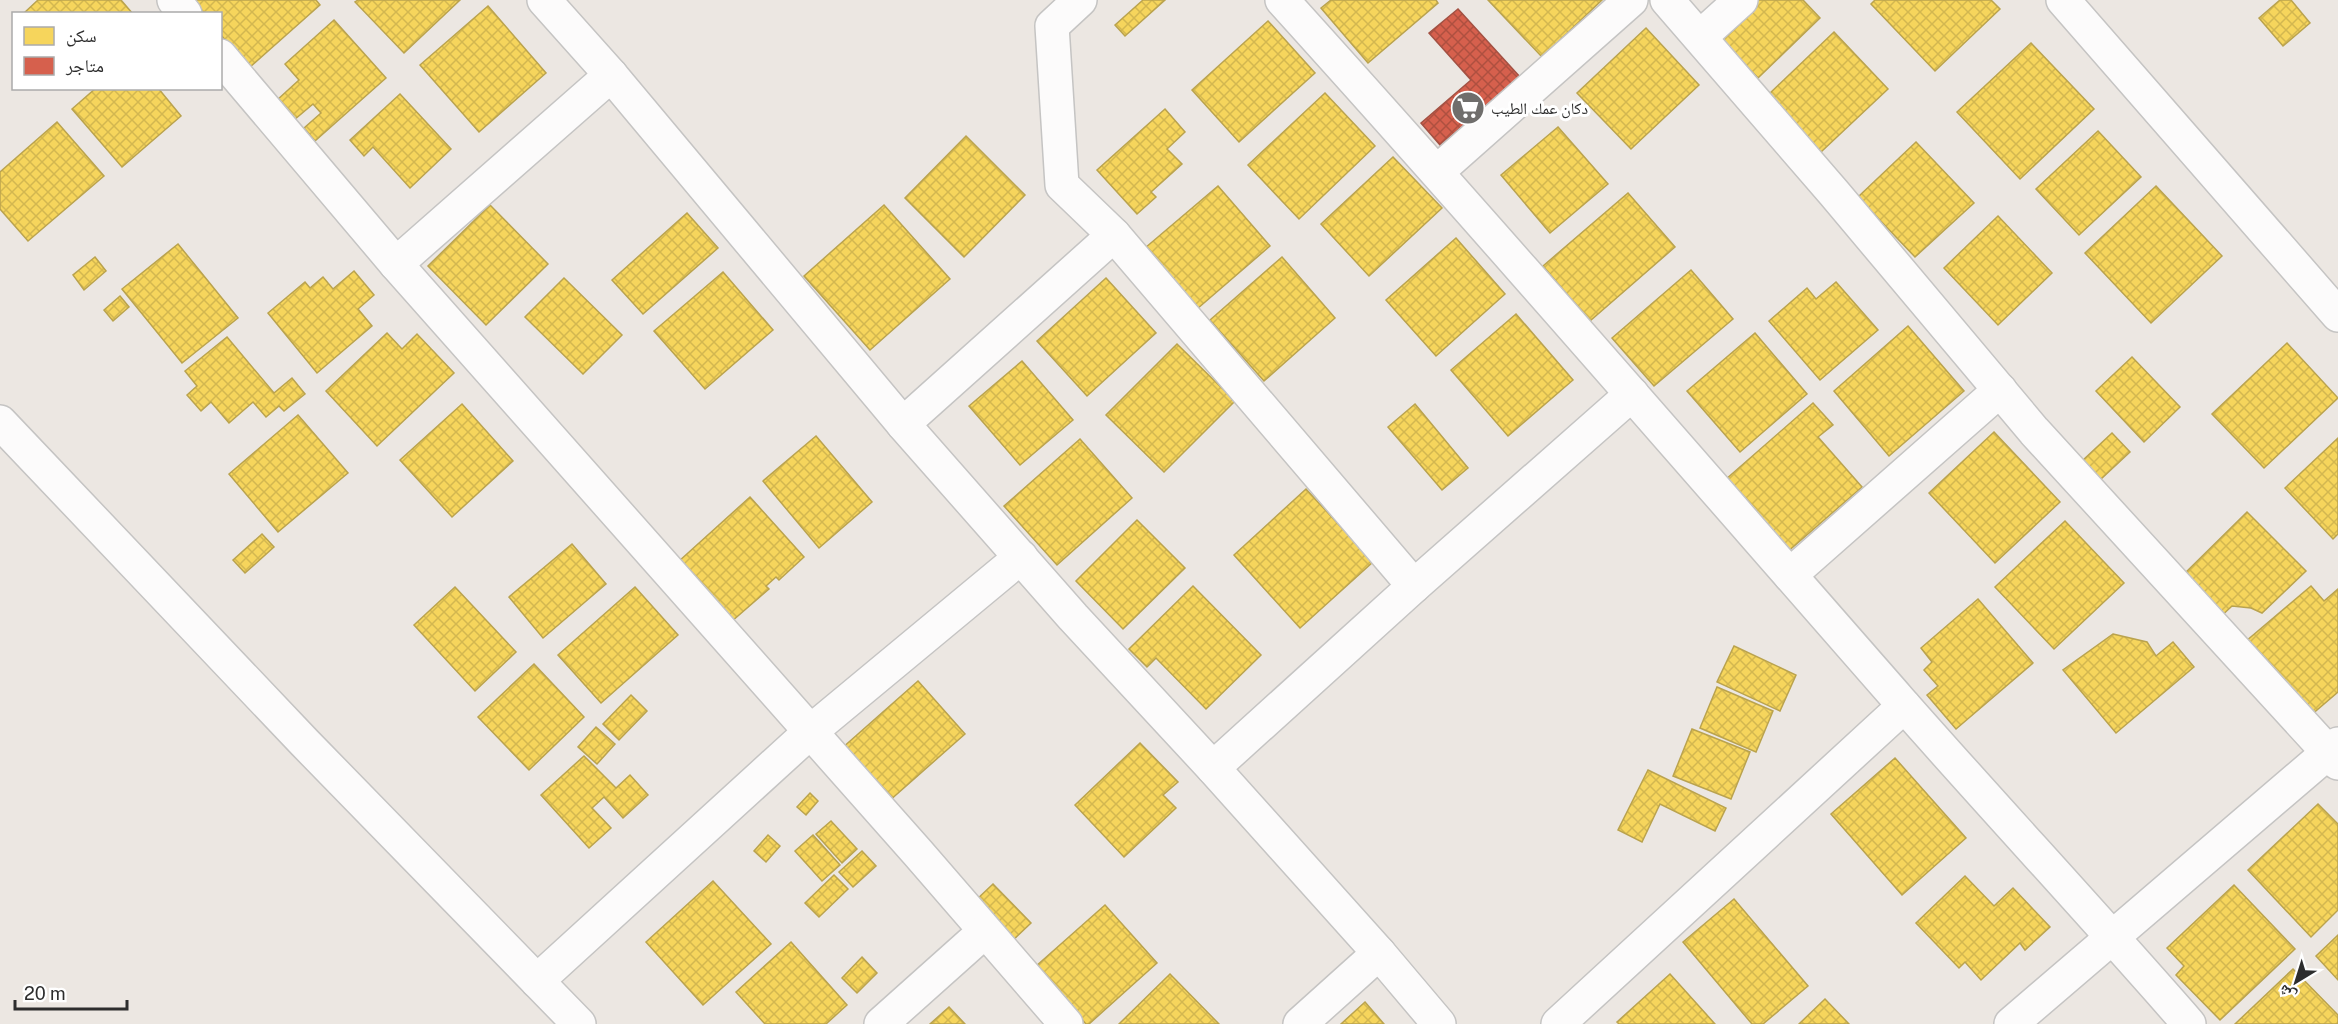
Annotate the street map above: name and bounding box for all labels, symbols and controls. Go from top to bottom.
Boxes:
legend [12,12,222,90]
text: سكن [66,25,97,47]
text: متاجر [65,55,104,76]
supermarket icon: دكان عمك الطيب [1450,90,1486,126]
place label: دكان عمك الطيب [1491,99,1588,119]
north arrow [2266,952,2326,1012]
scale bar [15,973,128,1011]
text: ش [2275,981,2300,1006]
text: 20 m [24,983,66,1004]

